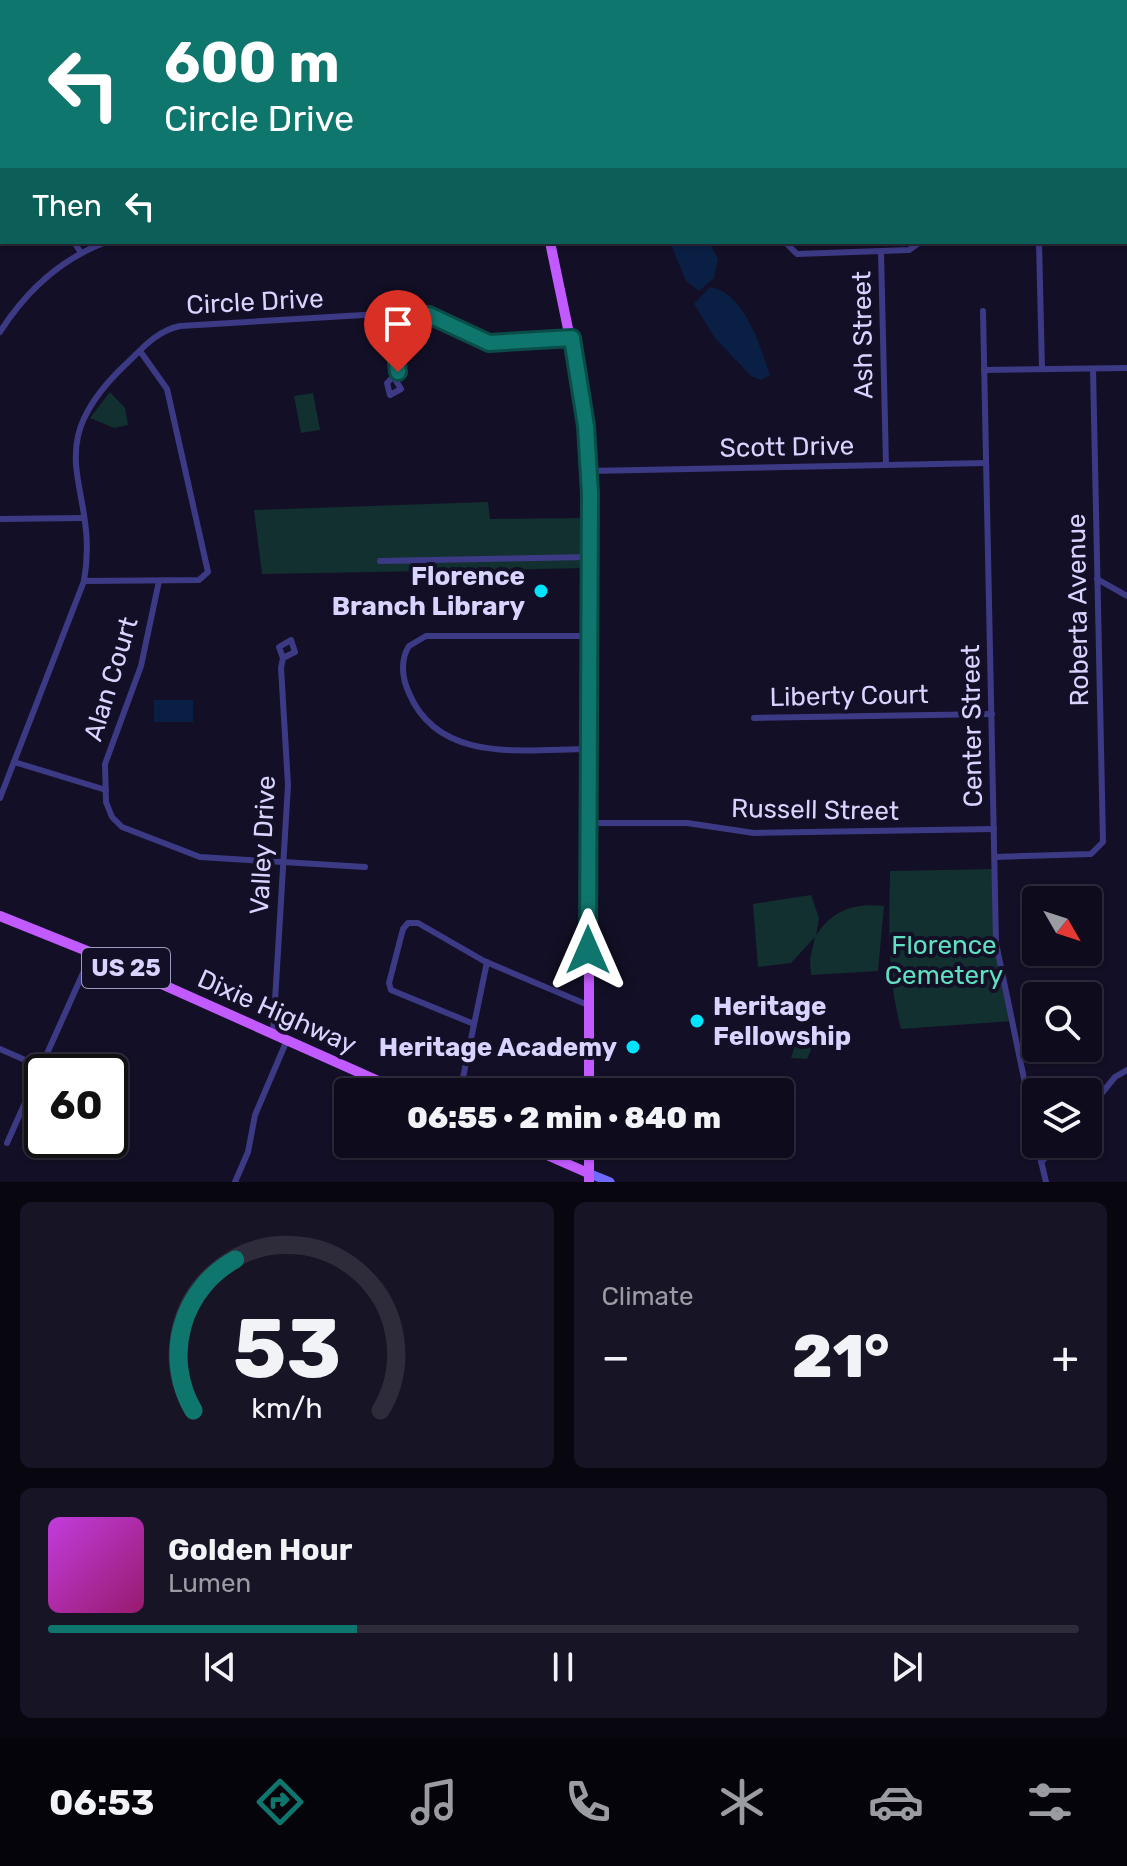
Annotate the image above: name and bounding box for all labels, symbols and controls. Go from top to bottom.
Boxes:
text: 600 m [164,30,340,96]
icon: left [32,32,136,136]
text: Circle Drive [164,97,354,140]
icon: left [118,184,162,228]
text: Then [32,188,102,224]
street label: Ash Street [846,271,880,399]
street label: Circle Drive [186,283,324,321]
pin [364,290,432,372]
icon: arrive [376,302,420,346]
street label: Scott Drive [719,430,855,464]
street label: Roberta Avenue [1061,513,1095,707]
place label: Florence Branch Library [332,561,525,622]
marker: Florence Branch Library [532,582,550,600]
street label: Alan Court [77,613,145,745]
street label: Center Street [955,644,989,808]
street label: Liberty Court [769,679,929,713]
street label: Valley Drive [244,775,282,915]
street label: Russell Street [731,793,899,827]
north arrow [1022,886,1102,966]
map controls [1022,886,1102,1158]
position arrow [546,908,630,992]
park label: Florence Cemetery [885,930,1003,991]
road number: US 25 [82,948,170,988]
street label: Dixie Highway [193,963,361,1061]
button: search [1022,982,1102,1062]
place label: Heritage Fellowship [713,991,851,1052]
marker: Heritage Fellowship [688,1012,706,1030]
place label: Heritage Academy [379,1032,617,1063]
marker: Heritage Academy [624,1038,642,1056]
speed limit sign: 60 [24,1054,128,1158]
button: layers [1022,1078,1102,1158]
text: 06:55 · 2 min · 840 m [407,1100,721,1136]
text: Climate [602,1281,694,1312]
text: 53 [232,1299,341,1398]
text: 21° [792,1321,890,1392]
text: − [602,1331,630,1383]
text: + [1052,1331,1079,1383]
text: km/h [251,1391,322,1425]
text: Golden Hour [168,1532,352,1568]
text: Lumen [168,1568,251,1599]
icon: previous [198,1645,242,1689]
icon: pause [541,1645,585,1689]
icon: next [885,1645,929,1689]
icon: directions [252,1774,308,1830]
icon: music [406,1774,462,1830]
icon: phone [560,1774,616,1830]
icon: climate [714,1774,770,1830]
icon: car [868,1774,924,1830]
icon: filters [1022,1774,1078,1830]
text: 06:53 [49,1781,154,1824]

